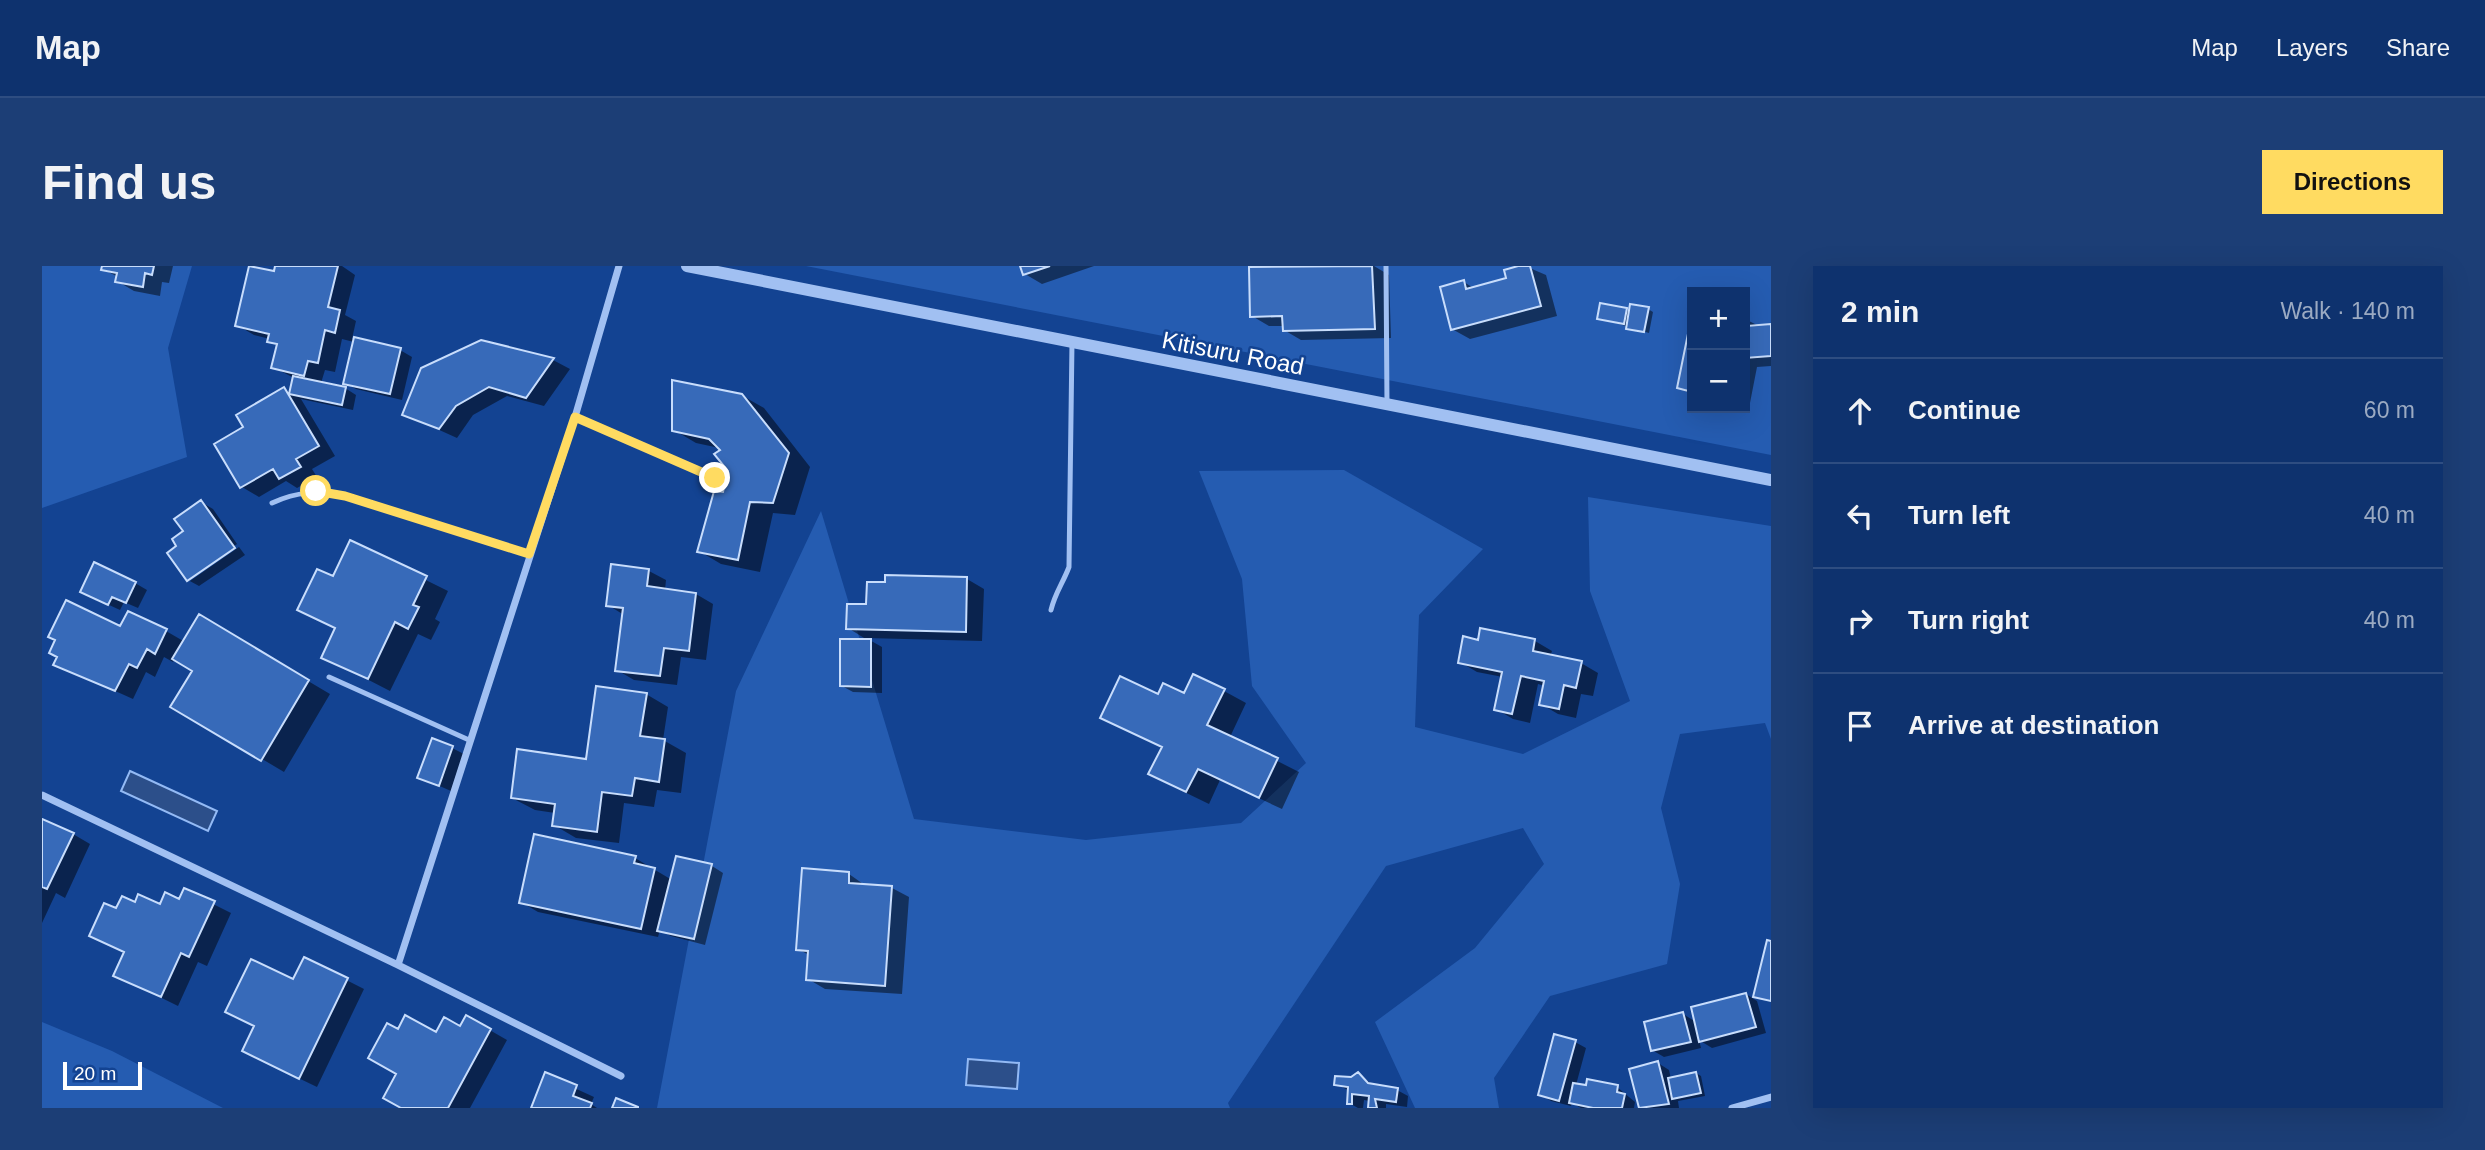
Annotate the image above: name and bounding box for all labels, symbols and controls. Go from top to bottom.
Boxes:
text: Map [35,29,101,66]
text: Map [2191,34,2238,61]
text: Layers [2276,34,2348,61]
text: Share [2386,34,2450,61]
button: Directions [2262,150,2443,214]
text: Find us [42,155,216,209]
map controls [1687,287,1750,413]
button: + [1687,287,1750,350]
text: 2 min [1841,295,1919,328]
text: Walk · 140 m [2280,298,2415,324]
street label: Kitisuru Road [1160,326,1306,380]
button: − [1687,350,1750,413]
icon: ahead [1841,392,1879,430]
text: Continue [1908,395,2021,425]
text: 60 m [2364,397,2415,423]
route end [699,462,730,493]
route start [300,475,331,506]
icon: left [1841,497,1879,535]
text: Turn left [1908,500,2010,530]
text: 40 m [2364,502,2415,528]
icon: right [1841,602,1879,640]
text: Turn right [1908,605,2029,635]
text: 40 m [2364,607,2415,633]
icon: arrive [1841,707,1879,745]
text: Arrive at destination [1908,710,2159,740]
scale bar [63,1059,142,1091]
text: 20 m [74,1063,116,1084]

